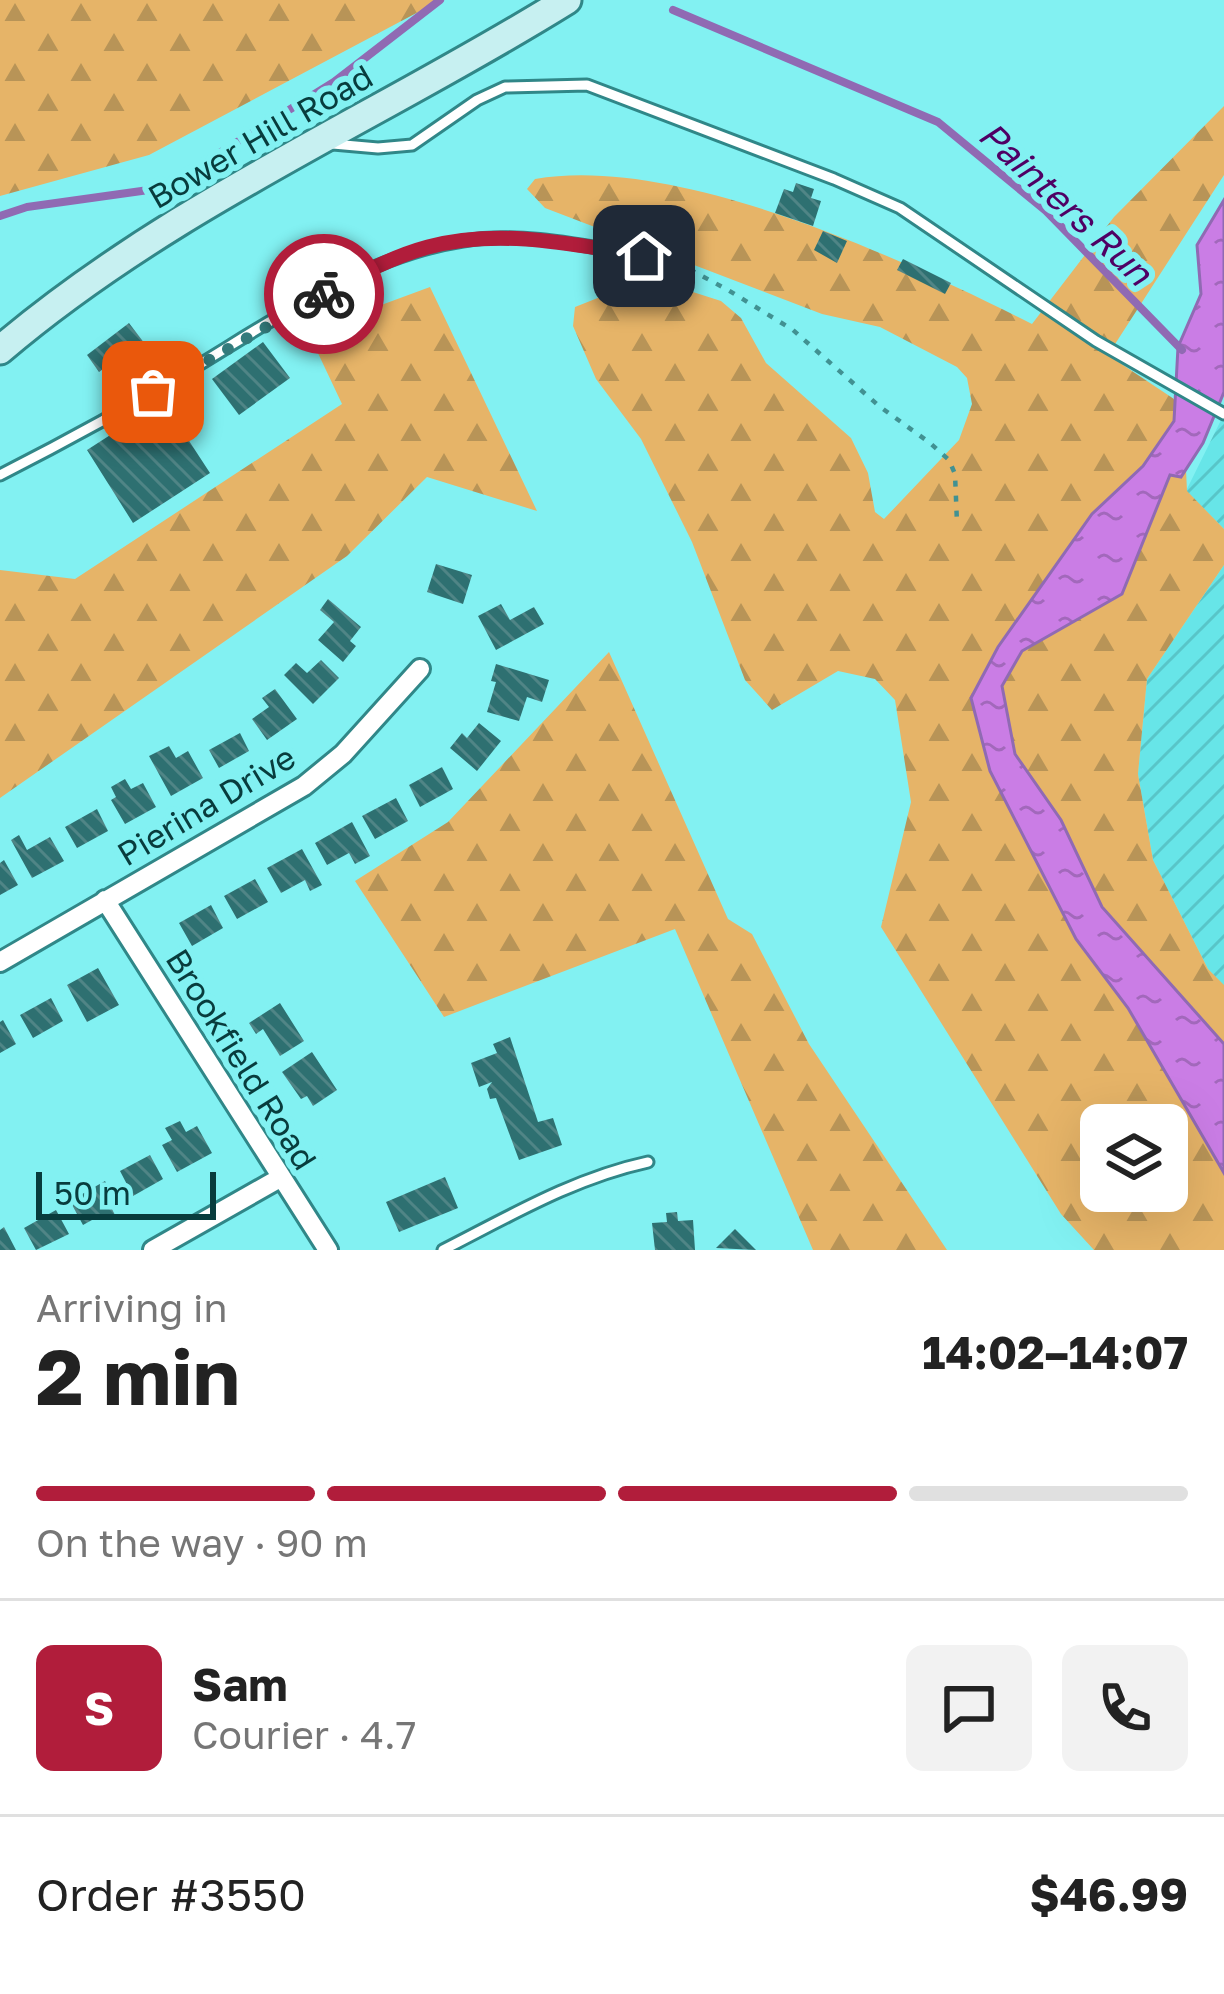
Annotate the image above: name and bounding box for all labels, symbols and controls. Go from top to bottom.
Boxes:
street label: Bower Hill Road [141,56,379,216]
water label: Painters Run [971,112,1162,295]
pin [593,205,695,307]
icon: home [611,223,677,289]
courier [264,234,384,354]
icon: bike [291,261,357,327]
pin [102,341,204,443]
icon: bag [120,359,186,425]
street label: Pierina Drive [110,737,302,873]
street label: Brookfield Road [159,942,325,1176]
map controls [1080,1104,1188,1212]
button: layers [1080,1104,1188,1212]
scale bar [36,1166,216,1219]
text: 50 m [54,1173,131,1212]
text: Arriving in [36,1284,227,1331]
text: 14:02–14:07 [922,1325,1188,1379]
text: 2 min [36,1329,240,1422]
text: On the way · 90 m [36,1519,368,1566]
button: chat [906,1645,1032,1771]
button: phone [1062,1645,1188,1771]
text: Sam [192,1657,288,1711]
text: S [84,1681,114,1735]
text: Courier · 4.7 [192,1711,416,1758]
text: Order #3550 [36,1867,306,1921]
text: $46.99 [1030,1867,1188,1921]

